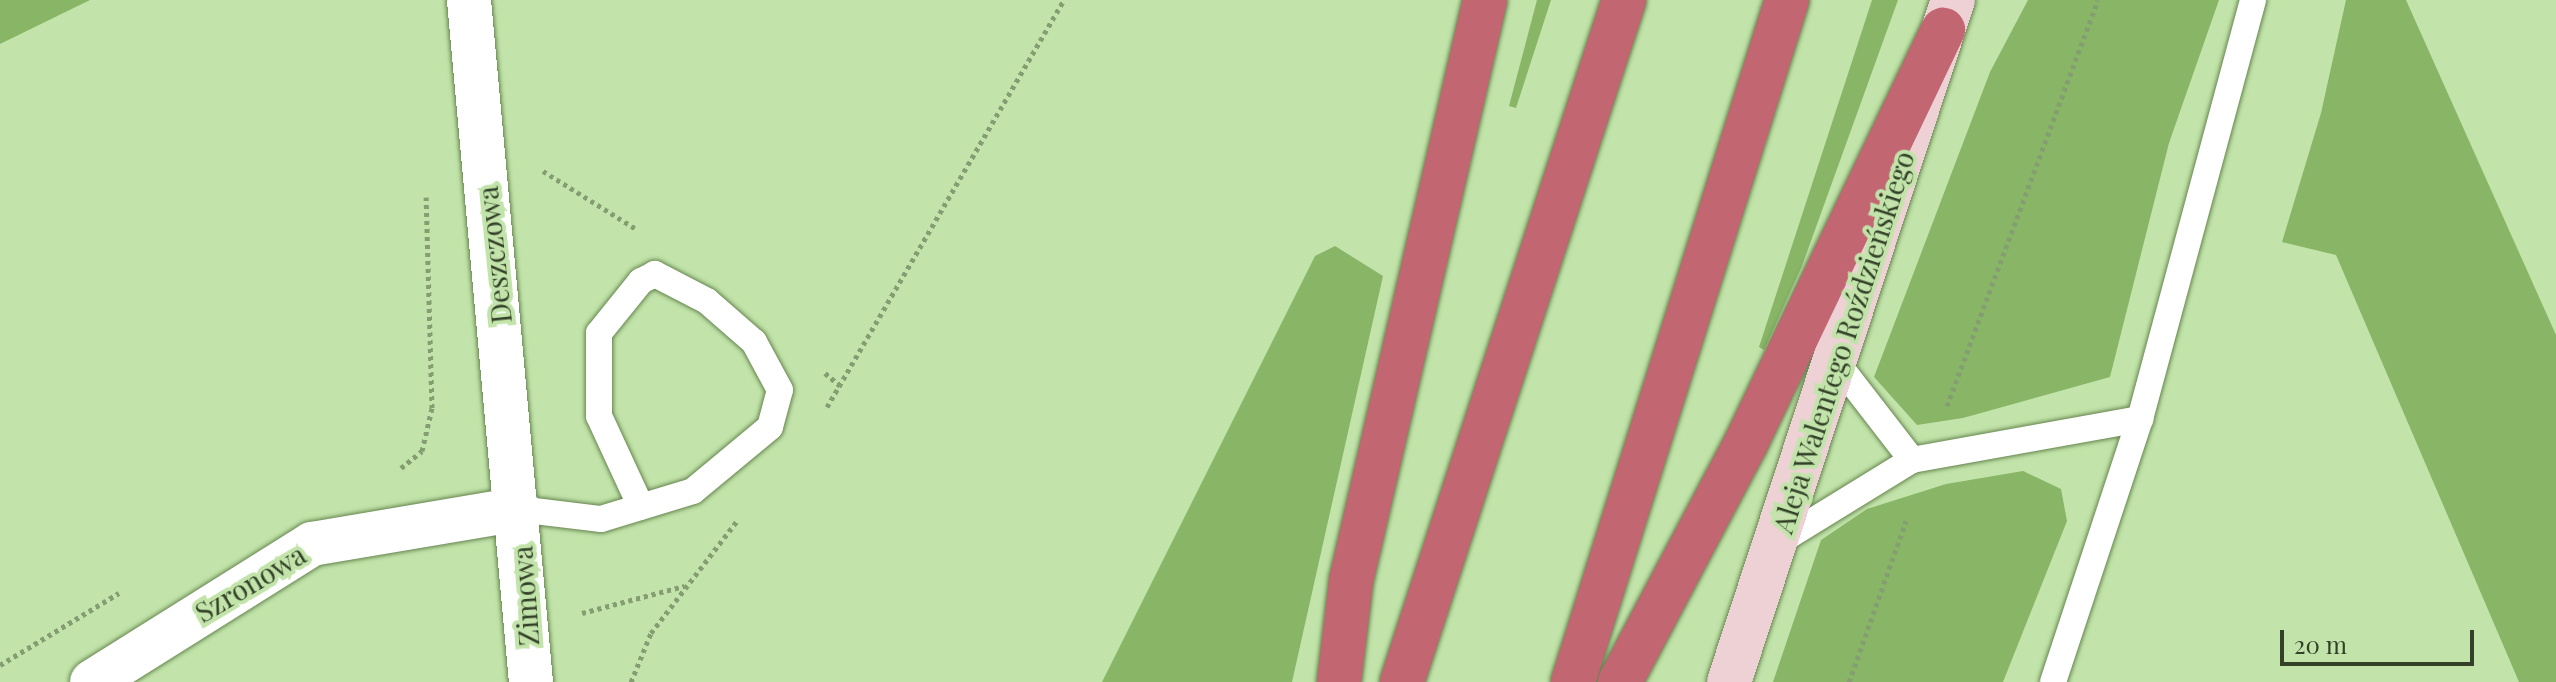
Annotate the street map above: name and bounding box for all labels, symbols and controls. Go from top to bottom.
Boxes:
street label: Aleja Walentego Roździeńskiego [1765,146,1921,538]
street label: Deszczowa [470,185,518,325]
street label: Szronowa [189,537,311,629]
street label: Zimowa [505,545,545,647]
scale bar [2284,614,2478,664]
text: 20 m [2294,628,2347,660]

